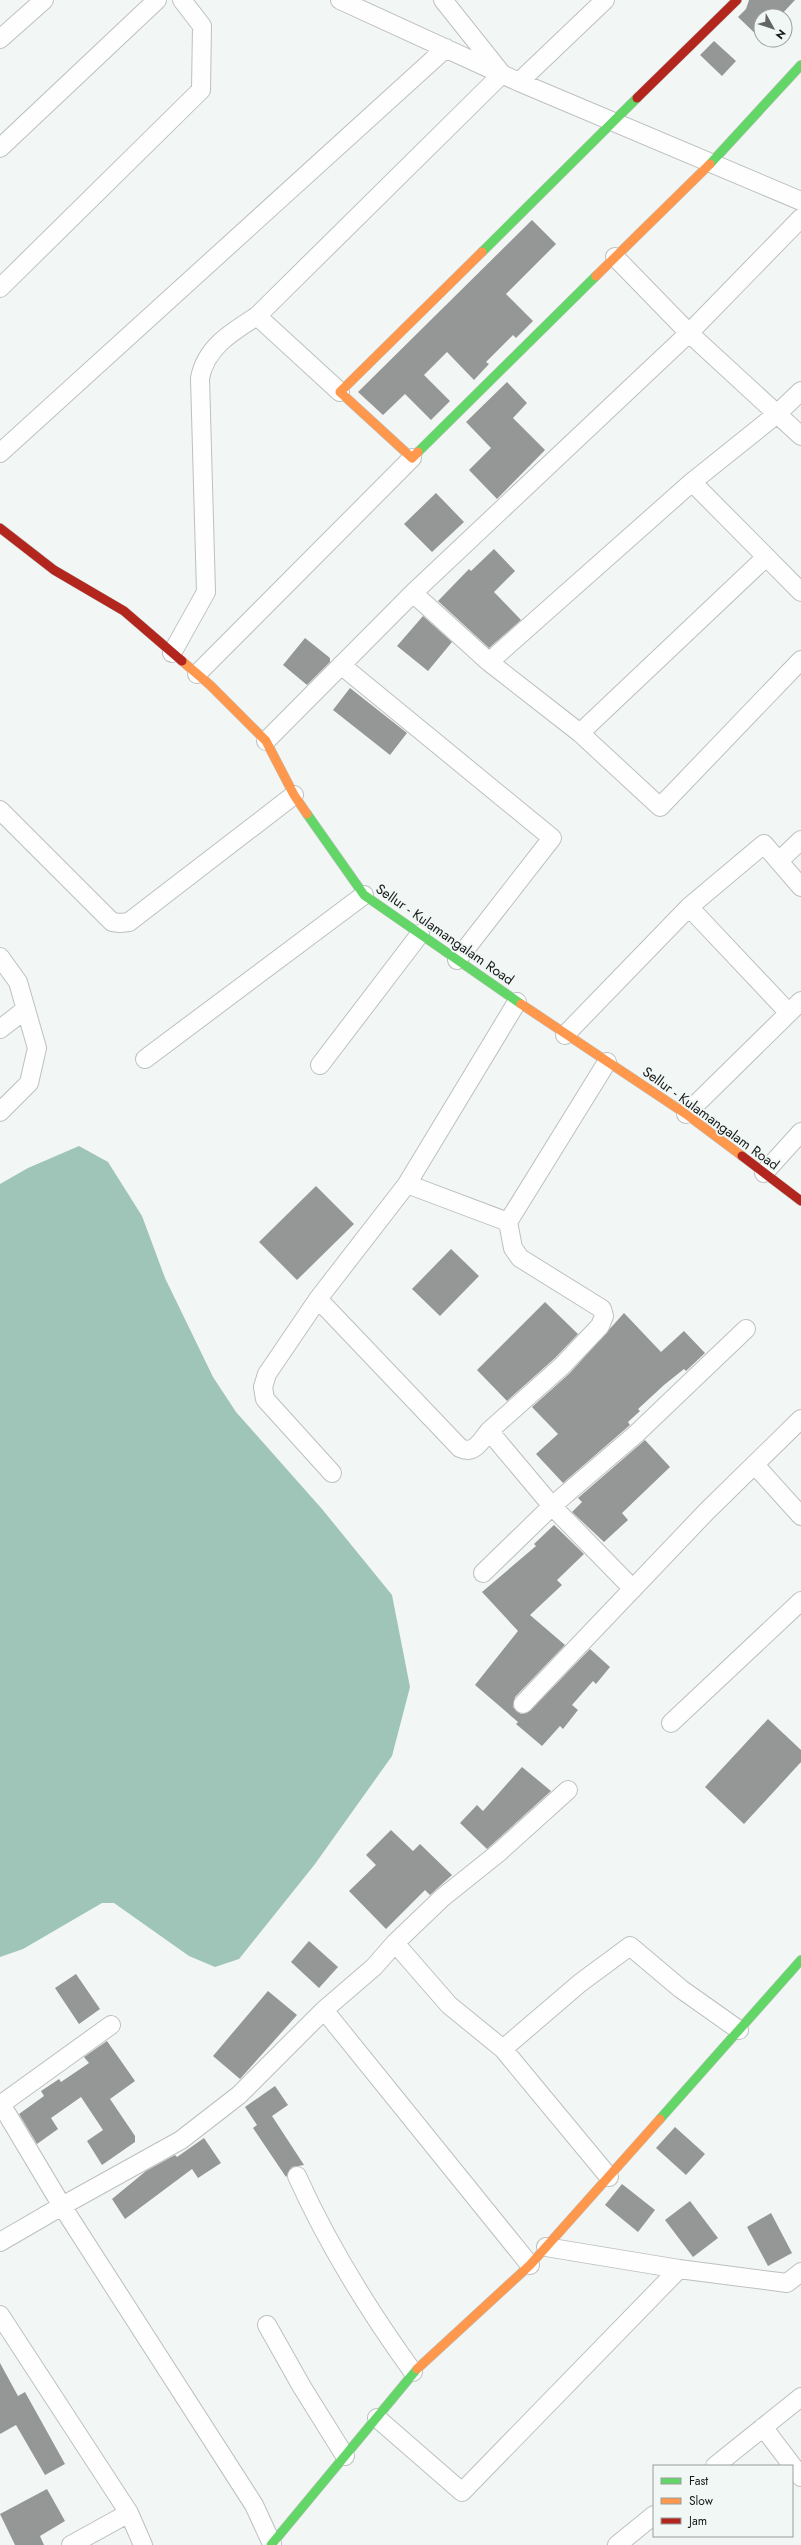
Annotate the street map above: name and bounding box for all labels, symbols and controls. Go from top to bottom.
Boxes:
north arrow [753,8,793,48]
text: N [772,26,790,43]
street label: Sellur - Kulamangalam Road [372,879,518,989]
street label: Sellur - Kulamangalam Road [639,1062,783,1174]
legend [653,2465,793,2537]
text: Fast [689,2472,708,2490]
text: Slow [689,2492,714,2510]
text: Jam [687,2512,707,2530]

